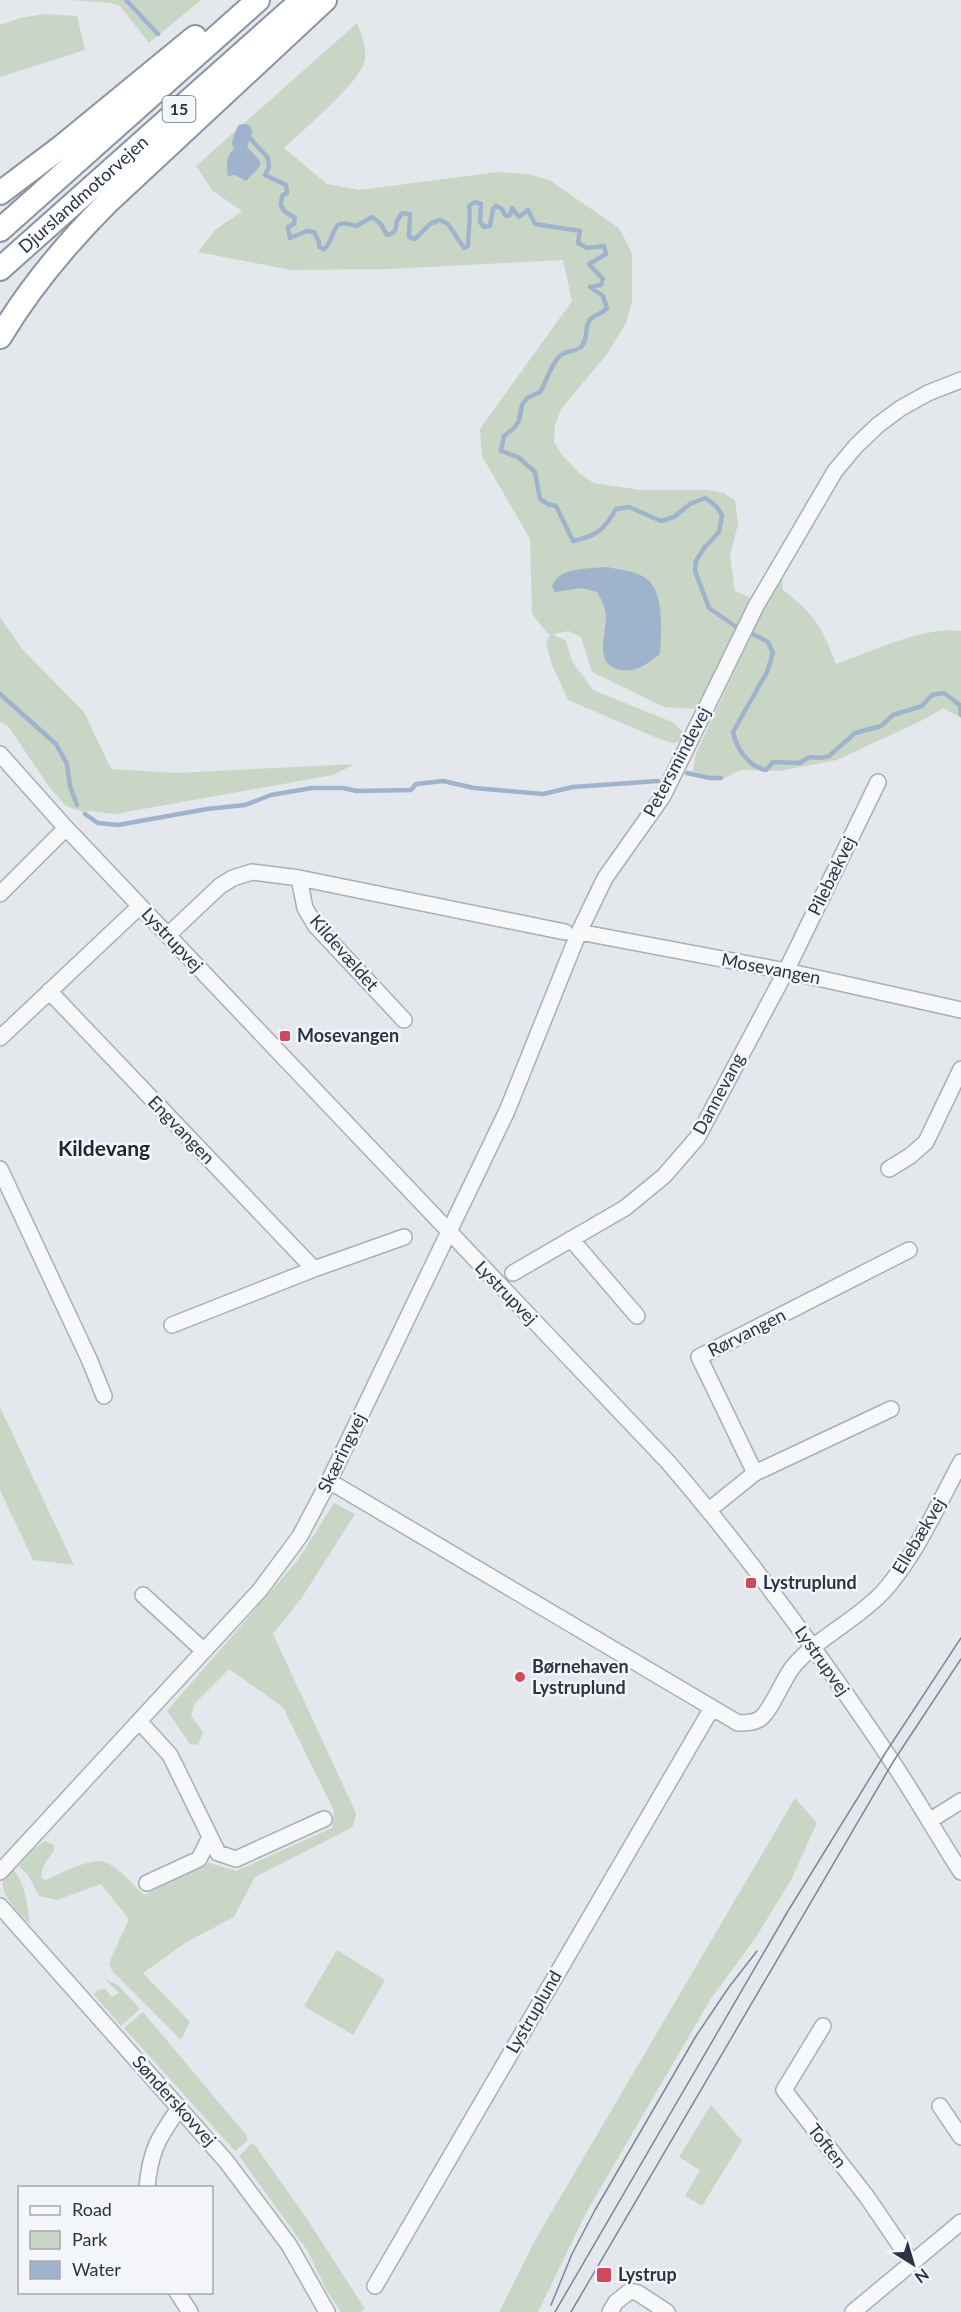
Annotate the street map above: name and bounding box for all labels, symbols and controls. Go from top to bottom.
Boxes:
road number: 15 [162,96,195,122]
street label: Djurslandmotorvejen [14,130,152,257]
street label: Petersmindevej [638,703,714,820]
street label: Pilebækvej [802,832,860,919]
street label: Lystrupvej [137,902,208,976]
street label: Kildevældet [306,910,384,995]
street label: Mosevangen [720,948,823,988]
place label: Mosevangen [297,1024,399,1046]
marker: Mosevangen [278,1029,292,1043]
street label: Dannevang [687,1049,749,1138]
street label: Engvangen [144,1091,220,1168]
district label: Kildevang [58,1135,150,1160]
street label: Lystrupvej [471,1256,543,1329]
street label: Rørvangen [704,1303,789,1361]
street label: Skæringvej [312,1409,370,1496]
street label: Ellebækvej [887,1493,949,1578]
place label: Lystruplund [763,1571,857,1593]
marker: Lystruplund [744,1576,758,1590]
street label: Lystrupvej [791,1621,855,1700]
place label: Børnehaven Lystruplund [532,1655,629,1698]
marker: Børnehaven Lystruplund [513,1670,527,1684]
street label: Lystruplund [501,1966,566,2057]
street label: Sønderskovvej [128,2050,221,2150]
street label: Toften [804,2119,852,2172]
legend [18,2186,213,2294]
text: Road [72,2198,112,2220]
text: Park [72,2228,108,2250]
north arrow [883,2234,943,2294]
text: Water [72,2258,121,2280]
place label: Lystrup [618,2263,677,2285]
text: N [912,2265,933,2288]
marker: Lystrup [595,2266,613,2284]

